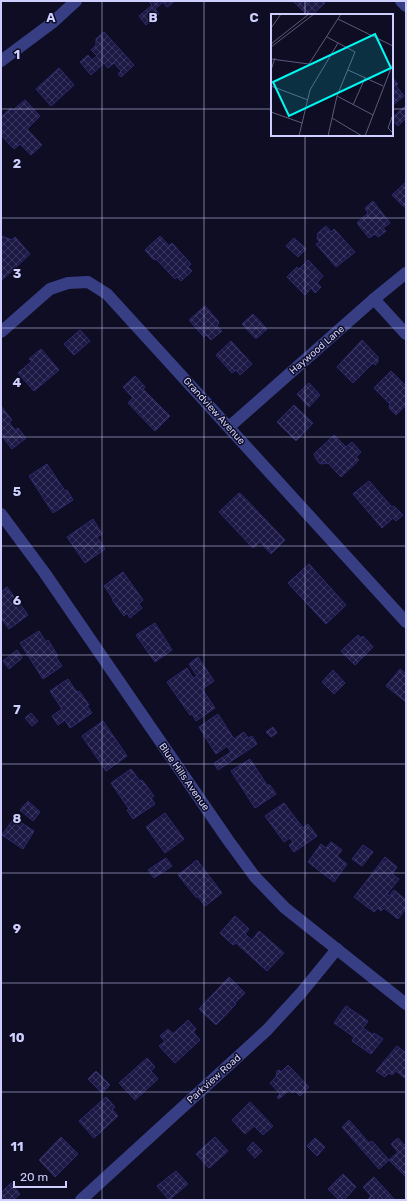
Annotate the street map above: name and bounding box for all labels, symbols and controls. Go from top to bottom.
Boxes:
text: A [46,10,56,25]
text: B [148,10,158,25]
text: C [249,10,259,25]
inset map [271,14,393,136]
text: 1 [14,47,20,62]
text: 2 [13,156,21,171]
text: 3 [13,266,22,281]
street label: Haywood Lane [287,323,347,377]
text: 4 [13,375,22,390]
street label: Grandview Avenue [181,375,248,447]
text: 5 [13,484,21,499]
text: 6 [13,593,22,608]
text: 7 [13,702,21,717]
street label: Blue Hills Avenue [156,741,212,813]
text: 8 [13,811,22,826]
text: 9 [13,921,21,936]
text: 10 [9,1030,25,1045]
street label: Parkview Road [185,1052,243,1106]
text: 11 [11,1139,23,1154]
scale bar [14,1163,66,1189]
text: 20 m [20,1170,48,1184]

